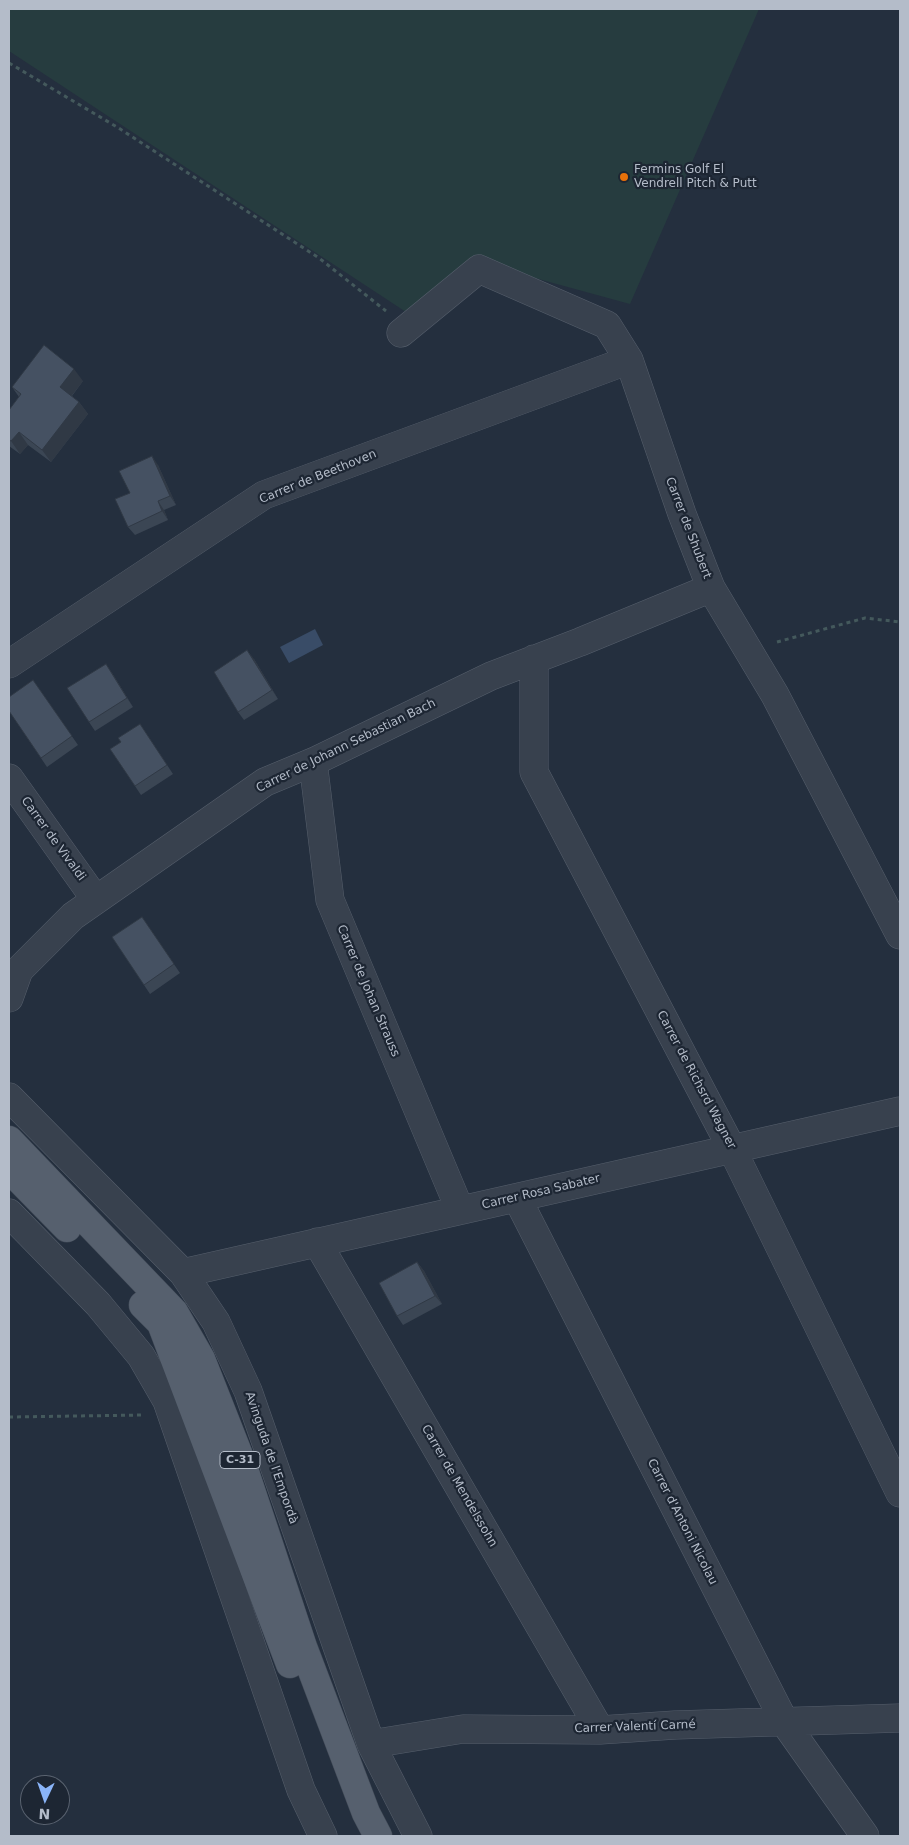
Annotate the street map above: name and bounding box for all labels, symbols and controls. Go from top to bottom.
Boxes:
place label: Fermins Golf El Vendrell Pitch & Putt [634,163,757,191]
marker: Fermins Golf El Vendrell Pitch & Putt [618,171,630,183]
street label: Carrer de Beethoven [257,447,379,507]
street label: Carrer de Shubert [662,475,714,581]
street label: Carrer de Johann Sebastian Bach [254,696,438,796]
street label: Carrer de Vivaldi [18,794,88,884]
street label: Carrer de Johan Strauss [334,923,402,1059]
street label: Carrer de Richsrd Wagner [653,1008,739,1152]
street label: Carrer Rosa Sabater [481,1171,601,1213]
street label: Avinguda de l'Empordà [242,1390,300,1526]
street label: Carrer de Mendelssohn [418,1422,500,1550]
road number: C-31 [220,1452,260,1468]
street label: Carrer d'Antoni Nicolau [644,1457,720,1587]
street label: Carrer Valentí Carné [574,1718,696,1736]
north arrow [20,1775,70,1825]
text: N [38,1806,51,1822]

